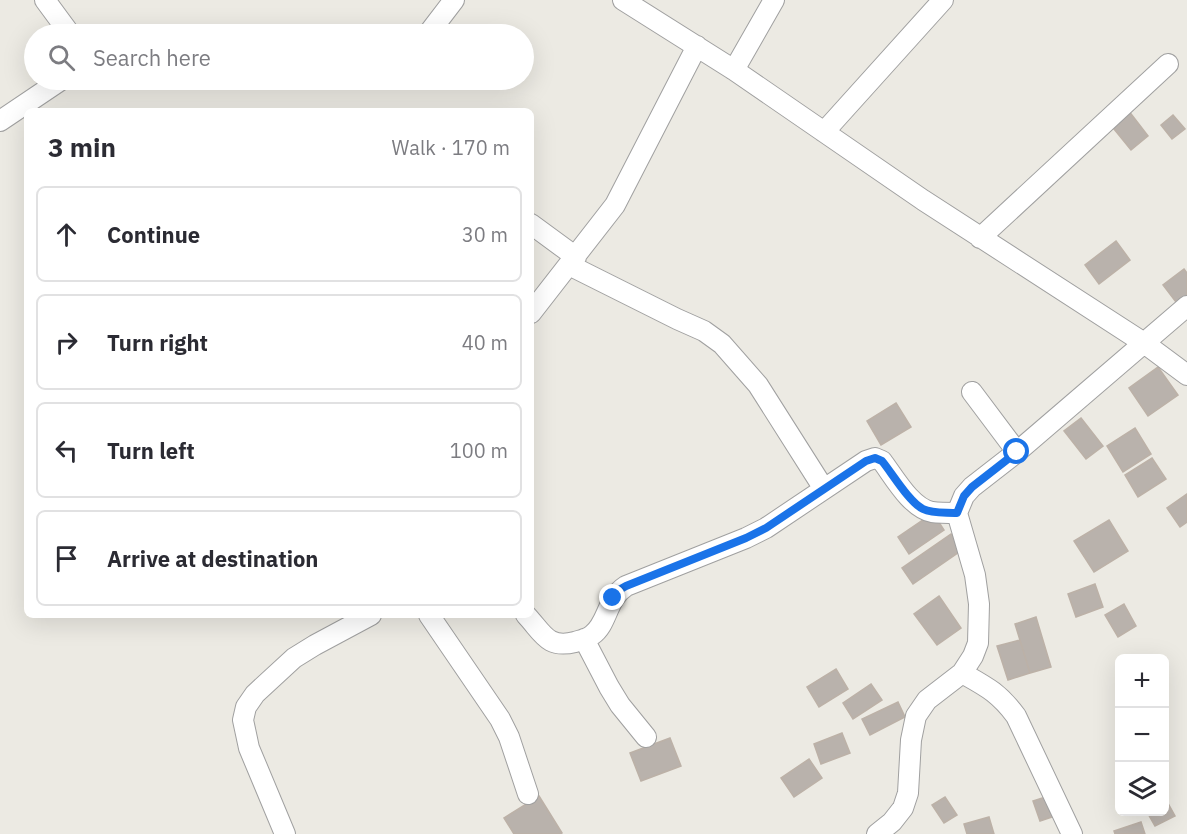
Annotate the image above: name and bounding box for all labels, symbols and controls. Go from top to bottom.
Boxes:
search box [24,24,534,90]
icon: search [45,41,78,74]
text: Search here [93,43,211,72]
text: 3 min [48,130,116,164]
text: Walk · 170 m [392,134,510,161]
icon: ahead [50,218,83,251]
text: Continue [107,220,200,249]
text: 30 m [462,221,508,248]
icon: right [50,326,83,359]
text: Turn right [107,328,208,357]
text: 40 m [462,329,508,356]
icon: left [50,434,83,467]
text: Turn left [107,436,195,465]
text: 100 m [450,437,508,464]
route start [1003,438,1029,464]
icon: arrive [50,542,83,575]
text: Arrive at destination [107,544,318,573]
route end [599,584,625,610]
map controls [1115,654,1169,816]
button: + [1115,654,1169,708]
button: − [1115,708,1169,762]
button: layers [1115,762,1169,816]

